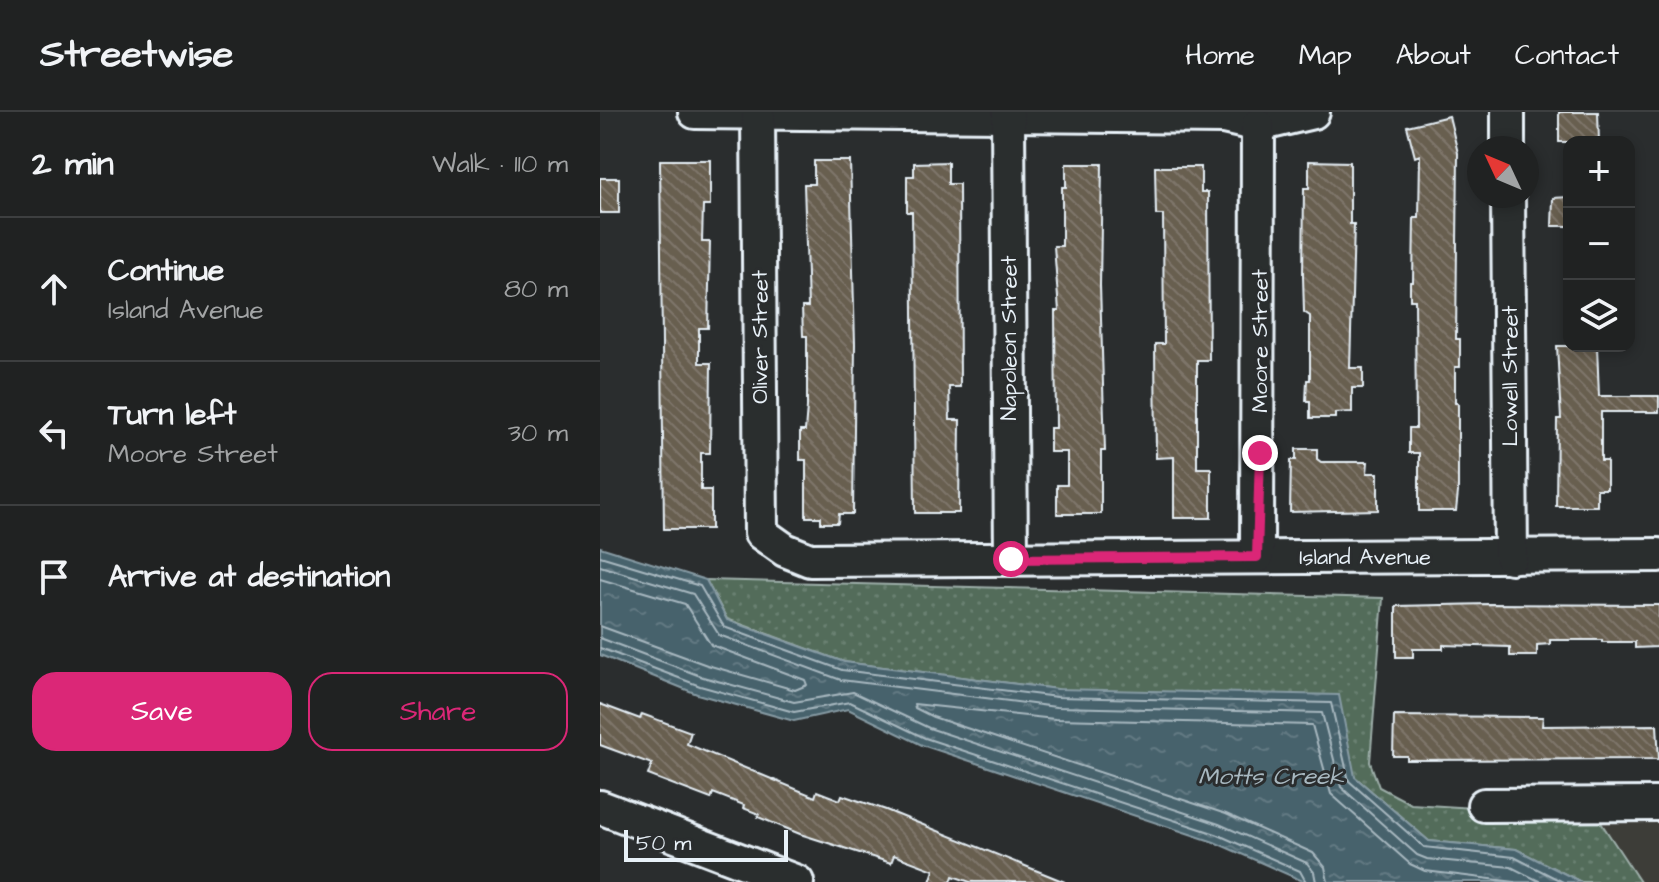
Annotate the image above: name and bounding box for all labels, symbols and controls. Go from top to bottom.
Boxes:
text: Streetwise [40,29,233,81]
text: Home [1185,36,1255,75]
text: Map [1299,36,1352,75]
text: About [1396,36,1471,75]
text: Contact [1515,36,1619,75]
north arrow [1467,136,1539,208]
map controls [1563,136,1635,352]
button: + [1563,136,1635,208]
text: 2 min [32,140,114,188]
text: Walk · 110 m [432,146,568,182]
button: − [1563,208,1635,280]
text: Continue [108,250,224,292]
street label: Napoleon Street [994,255,1025,421]
icon: ahead [32,267,76,311]
street label: Moore Street [1245,269,1276,413]
street label: Oliver Street [745,270,776,404]
text: 80 m [504,271,568,307]
button: layers [1563,280,1635,352]
text: Island Avenue [108,292,264,328]
street label: Lowell Street [1495,305,1526,446]
text: Turn left [108,394,236,436]
icon: left [32,411,76,455]
text: 30 m [508,415,568,451]
route end [1242,435,1278,471]
text: Moore Street [108,436,278,472]
route start [993,541,1029,577]
street label: Island Avenue [1299,542,1431,573]
icon: arrive [32,555,76,599]
text: Arrive at destination [108,556,390,598]
button: Save [32,672,292,751]
button: Share [308,672,568,751]
water label: Motts Creek [1198,760,1345,794]
scale bar [624,826,788,862]
text: 50 m [636,828,691,859]

